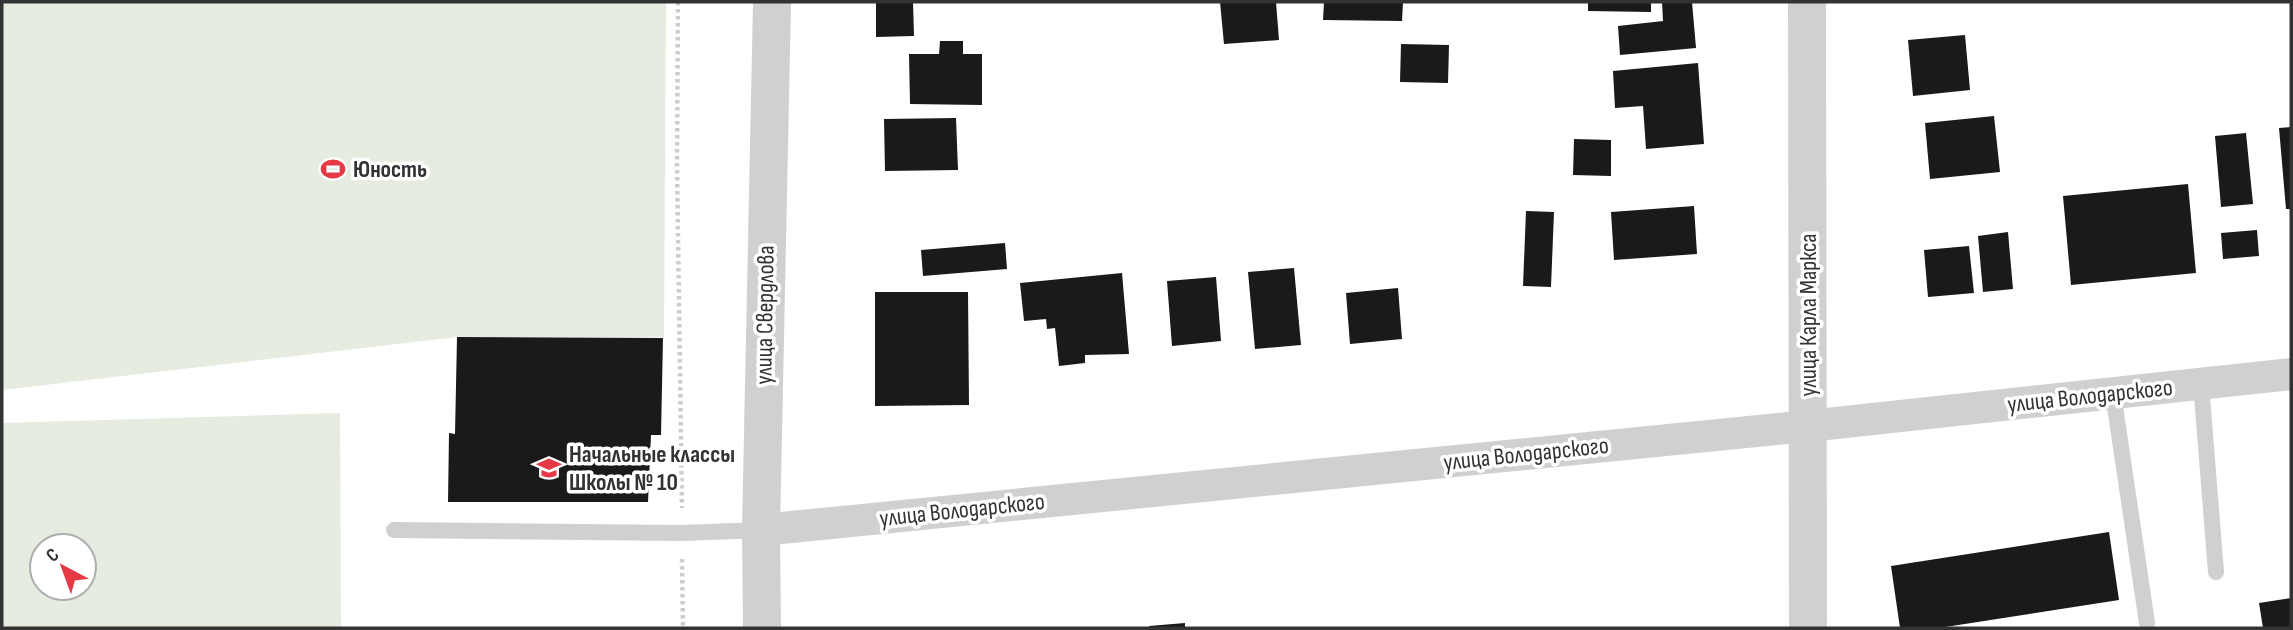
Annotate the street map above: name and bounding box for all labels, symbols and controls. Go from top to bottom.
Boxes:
sports icon: Юность [319,155,347,183]
place label: Юность [353,155,427,184]
street label: улица Карла Маркса [1794,233,1823,397]
street label: улица Свердлова [749,245,781,385]
street label: улица Володарского [2006,373,2174,419]
street label: улица Володарского [1442,431,1610,477]
place label: Начальные классы Школы № 10 [569,440,735,497]
school or university icon: Начальные классы Школы № 10 [535,454,563,482]
street label: улица Володарского [878,487,1046,533]
north arrow [28,532,98,602]
text: С [42,543,64,567]

